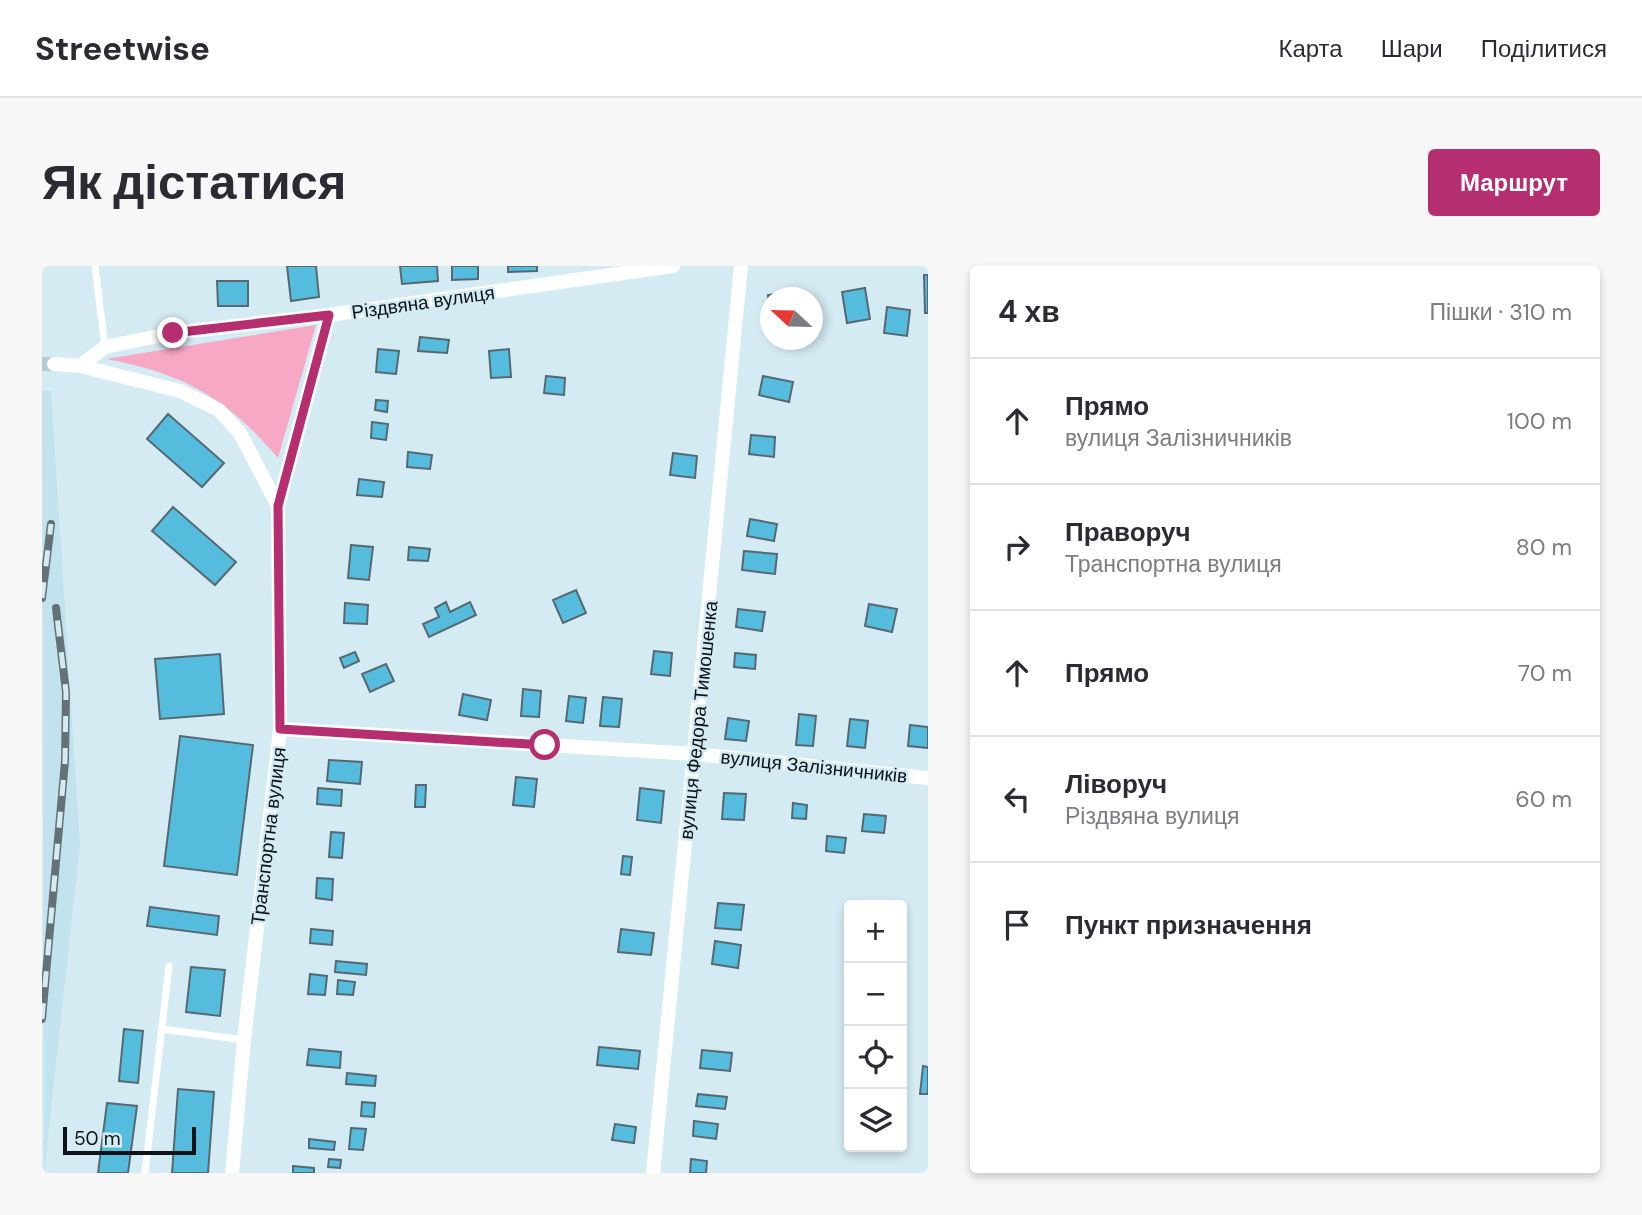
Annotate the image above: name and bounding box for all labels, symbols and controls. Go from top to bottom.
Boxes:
text: Streetwise [35,27,210,70]
text: Карта [1278,33,1343,64]
text: Шари [1381,33,1443,64]
text: Поділитися [1481,33,1607,64]
button: Маршрут [1428,149,1600,216]
text: Як дістатися [42,150,346,214]
street label: Різдвяна вулиця [350,280,496,325]
north arrow [760,287,823,350]
text: 4 хв [998,292,1060,331]
text: Пішки · 310 m [1429,297,1572,327]
route end [157,317,188,348]
text: Прямо [1065,389,1149,423]
icon: ahead [998,402,1036,440]
text: 100 m [1507,406,1572,436]
text: вулиця Залізничників [1065,423,1292,453]
text: Праворуч [1065,515,1191,549]
icon: right [998,528,1036,566]
text: 80 m [1516,532,1572,562]
text: Транспортна вулиця [1065,549,1282,579]
street label: вулиця Федора Тимошенка [674,599,724,841]
icon: ahead [998,654,1036,692]
text: Прямо [1065,656,1149,690]
text: 70 m [1518,658,1572,688]
route start [529,729,560,760]
street label: вулиця Залізничників [719,744,908,789]
street label: Транспортна вулиця [245,746,292,926]
text: Ліворуч [1065,767,1167,801]
icon: left [998,780,1036,818]
text: 60 m [1515,784,1572,814]
text: Різдвяна вулиця [1065,801,1240,831]
map controls [844,900,907,1152]
button: + [844,900,907,963]
icon: arrive [998,906,1036,944]
text: Пункт призначення [1065,908,1312,942]
button: − [844,963,907,1026]
button: locate [844,1026,907,1089]
button: layers [844,1089,907,1152]
scale bar [63,1124,196,1156]
text: 50 m [74,1126,121,1151]

